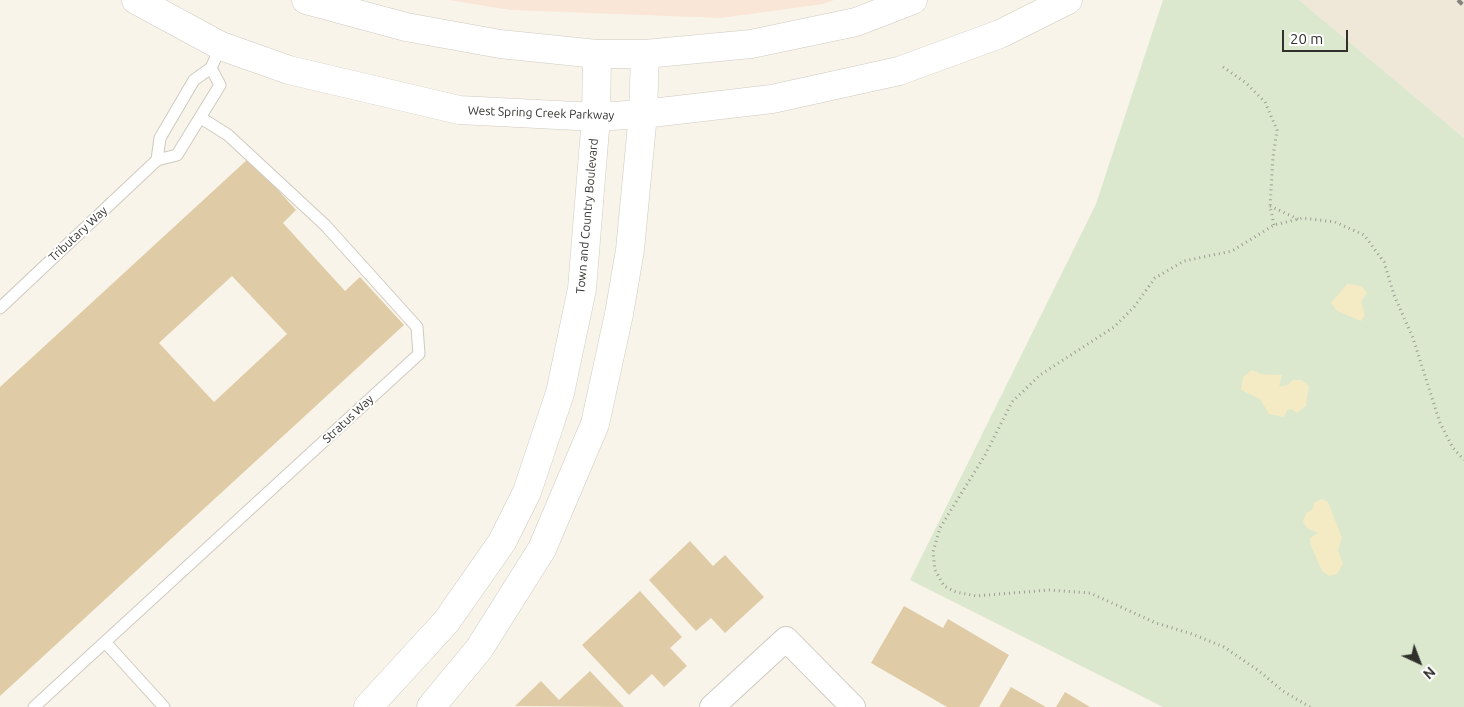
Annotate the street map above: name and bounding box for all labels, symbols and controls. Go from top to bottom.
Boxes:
scale bar [1284,20,1350,52]
text: 20 m [1290,30,1323,47]
street label: West Spring Creek Parkway [468,103,614,123]
street label: Town and Country Boulevard [573,138,601,294]
street label: Tributary Way [46,203,110,265]
street label: Stratus Way [320,392,376,446]
north arrow [1394,637,1444,687]
text: N [1420,664,1439,682]

